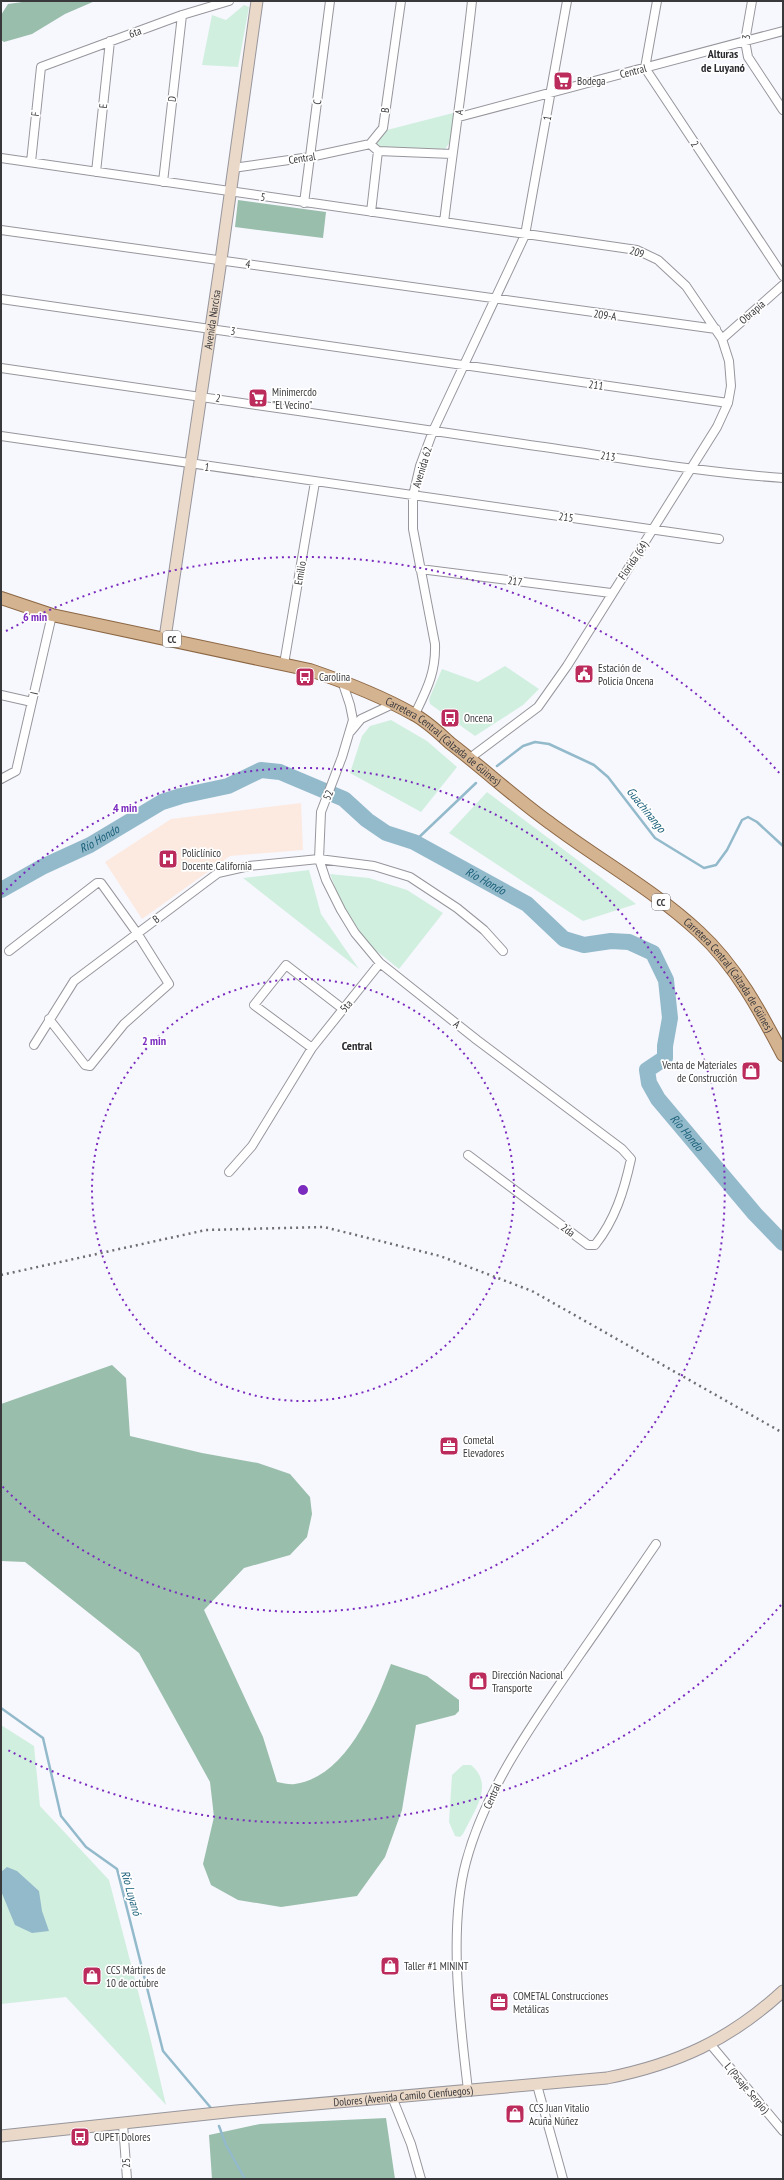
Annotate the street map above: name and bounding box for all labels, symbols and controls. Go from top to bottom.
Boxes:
street label: 6ta [127,23,143,41]
street label: 3 [739,34,753,40]
district label: Alturas de Luyanó [701,46,746,75]
street label: Central [618,61,648,81]
supermarket icon: Bodega [552,70,574,92]
place label: Bodega [577,74,605,88]
street label: D [165,95,179,103]
street label: C [310,99,324,105]
street label: E [96,103,110,109]
street label: B [378,106,392,114]
street label: A [452,108,466,116]
street label: F [28,110,42,117]
street label: 1 [540,114,554,122]
street label: 2 [688,138,702,150]
street label: Central [288,149,317,167]
street label: 5 [260,190,266,204]
street label: 209 [628,243,646,261]
street label: 4 [245,257,251,271]
street label: Avenida Narcisa [201,289,224,350]
street label: Obrapía [736,297,768,327]
street label: 209-A [593,306,618,324]
street label: 3 [229,324,237,338]
street label: 211 [588,377,604,393]
place label: Minimercdo "El Vecino" [272,385,317,412]
supermarket icon: Minimercdo "El Vecino" [247,387,269,409]
street label: 2 [214,391,222,405]
street label: Avenida 62 [409,445,435,489]
street label: 213 [600,448,616,464]
street label: 1 [204,460,210,474]
street label: 215 [558,509,574,525]
street label: Florida (64) [615,538,651,582]
street label: Emilio [291,560,309,586]
street label: 217 [507,573,523,589]
text: 6 min [23,609,47,624]
road number: CC [163,631,181,647]
place label: Estación de Policía Oncena [598,661,654,688]
public building icon: Estación de Policía Oncena [573,663,595,685]
bus stop icon: Carolina [294,666,316,688]
place label: Carolina [319,670,350,684]
street label: I [27,690,41,696]
street label: Carretera Central (Calzada de Güines) [383,694,504,789]
bus stop icon: Oncena [439,707,461,729]
place label: Oncena [464,711,492,725]
water label: Guachinango [624,784,670,836]
street label: 52 [320,788,336,802]
text: 4 min [113,800,137,815]
water label: Río Hondo [77,821,123,856]
place label: Policlínico Docente California [182,846,252,873]
hospital icon: Policlínico Docente California [157,848,179,870]
water label: Río Hondo [463,864,509,898]
road number: CC [652,894,670,910]
street label: B [150,912,162,926]
street label: Carretera Central (Calzada de Güines) [681,915,777,1035]
street label: 5ta [337,997,355,1015]
street label: A [451,1017,464,1032]
text: 2 min [142,1033,166,1048]
district label: Central [342,1038,372,1053]
place label: Venta de Materiales de Construcción [661,1058,737,1085]
shop icon: Venta de Materiales de Construcción [740,1060,762,1082]
water label: Río Hondo [667,1111,707,1155]
centre of rings [296,1183,310,1197]
street label: 2da [558,1220,578,1240]
place label: Cometal Elevadores [463,1433,504,1460]
office icon: Cometal Elevadores [438,1435,460,1457]
place label: Dirección Nacional Transporte [492,1668,563,1695]
shop icon: Dirección Nacional Transporte [467,1670,489,1692]
street label: Central [480,1780,504,1811]
water label: Río Luyanó [118,1869,145,1918]
shop icon: Taller #1 MININT [379,1955,401,1977]
place label: Taller #1 MININT [404,1959,469,1973]
place label: CCS Mártires de 10 de octubre [106,1963,166,1990]
shop icon: CCS Mártires de 10 de octubre [81,1965,103,1987]
place label: COMETAL Construcciones Metálicas [513,1989,609,2016]
office icon: COMETAL Construcciones Metálicas [488,1991,510,2013]
street label: L (Pasaje Sergio) [722,2060,773,2117]
street label: Dolores (Avenida Camilo Cienfuegos) [333,2083,474,2109]
place label: CCS Juan Vitalio Acuña Núñez [529,2101,589,2128]
shop icon: CCS Juan Vitalio Acuña Núñez [504,2103,526,2125]
bus stop icon: CUPET Dolores [69,2126,91,2148]
place label: CUPET Dolores [94,2130,151,2144]
street label: 25 [119,2158,133,2168]

